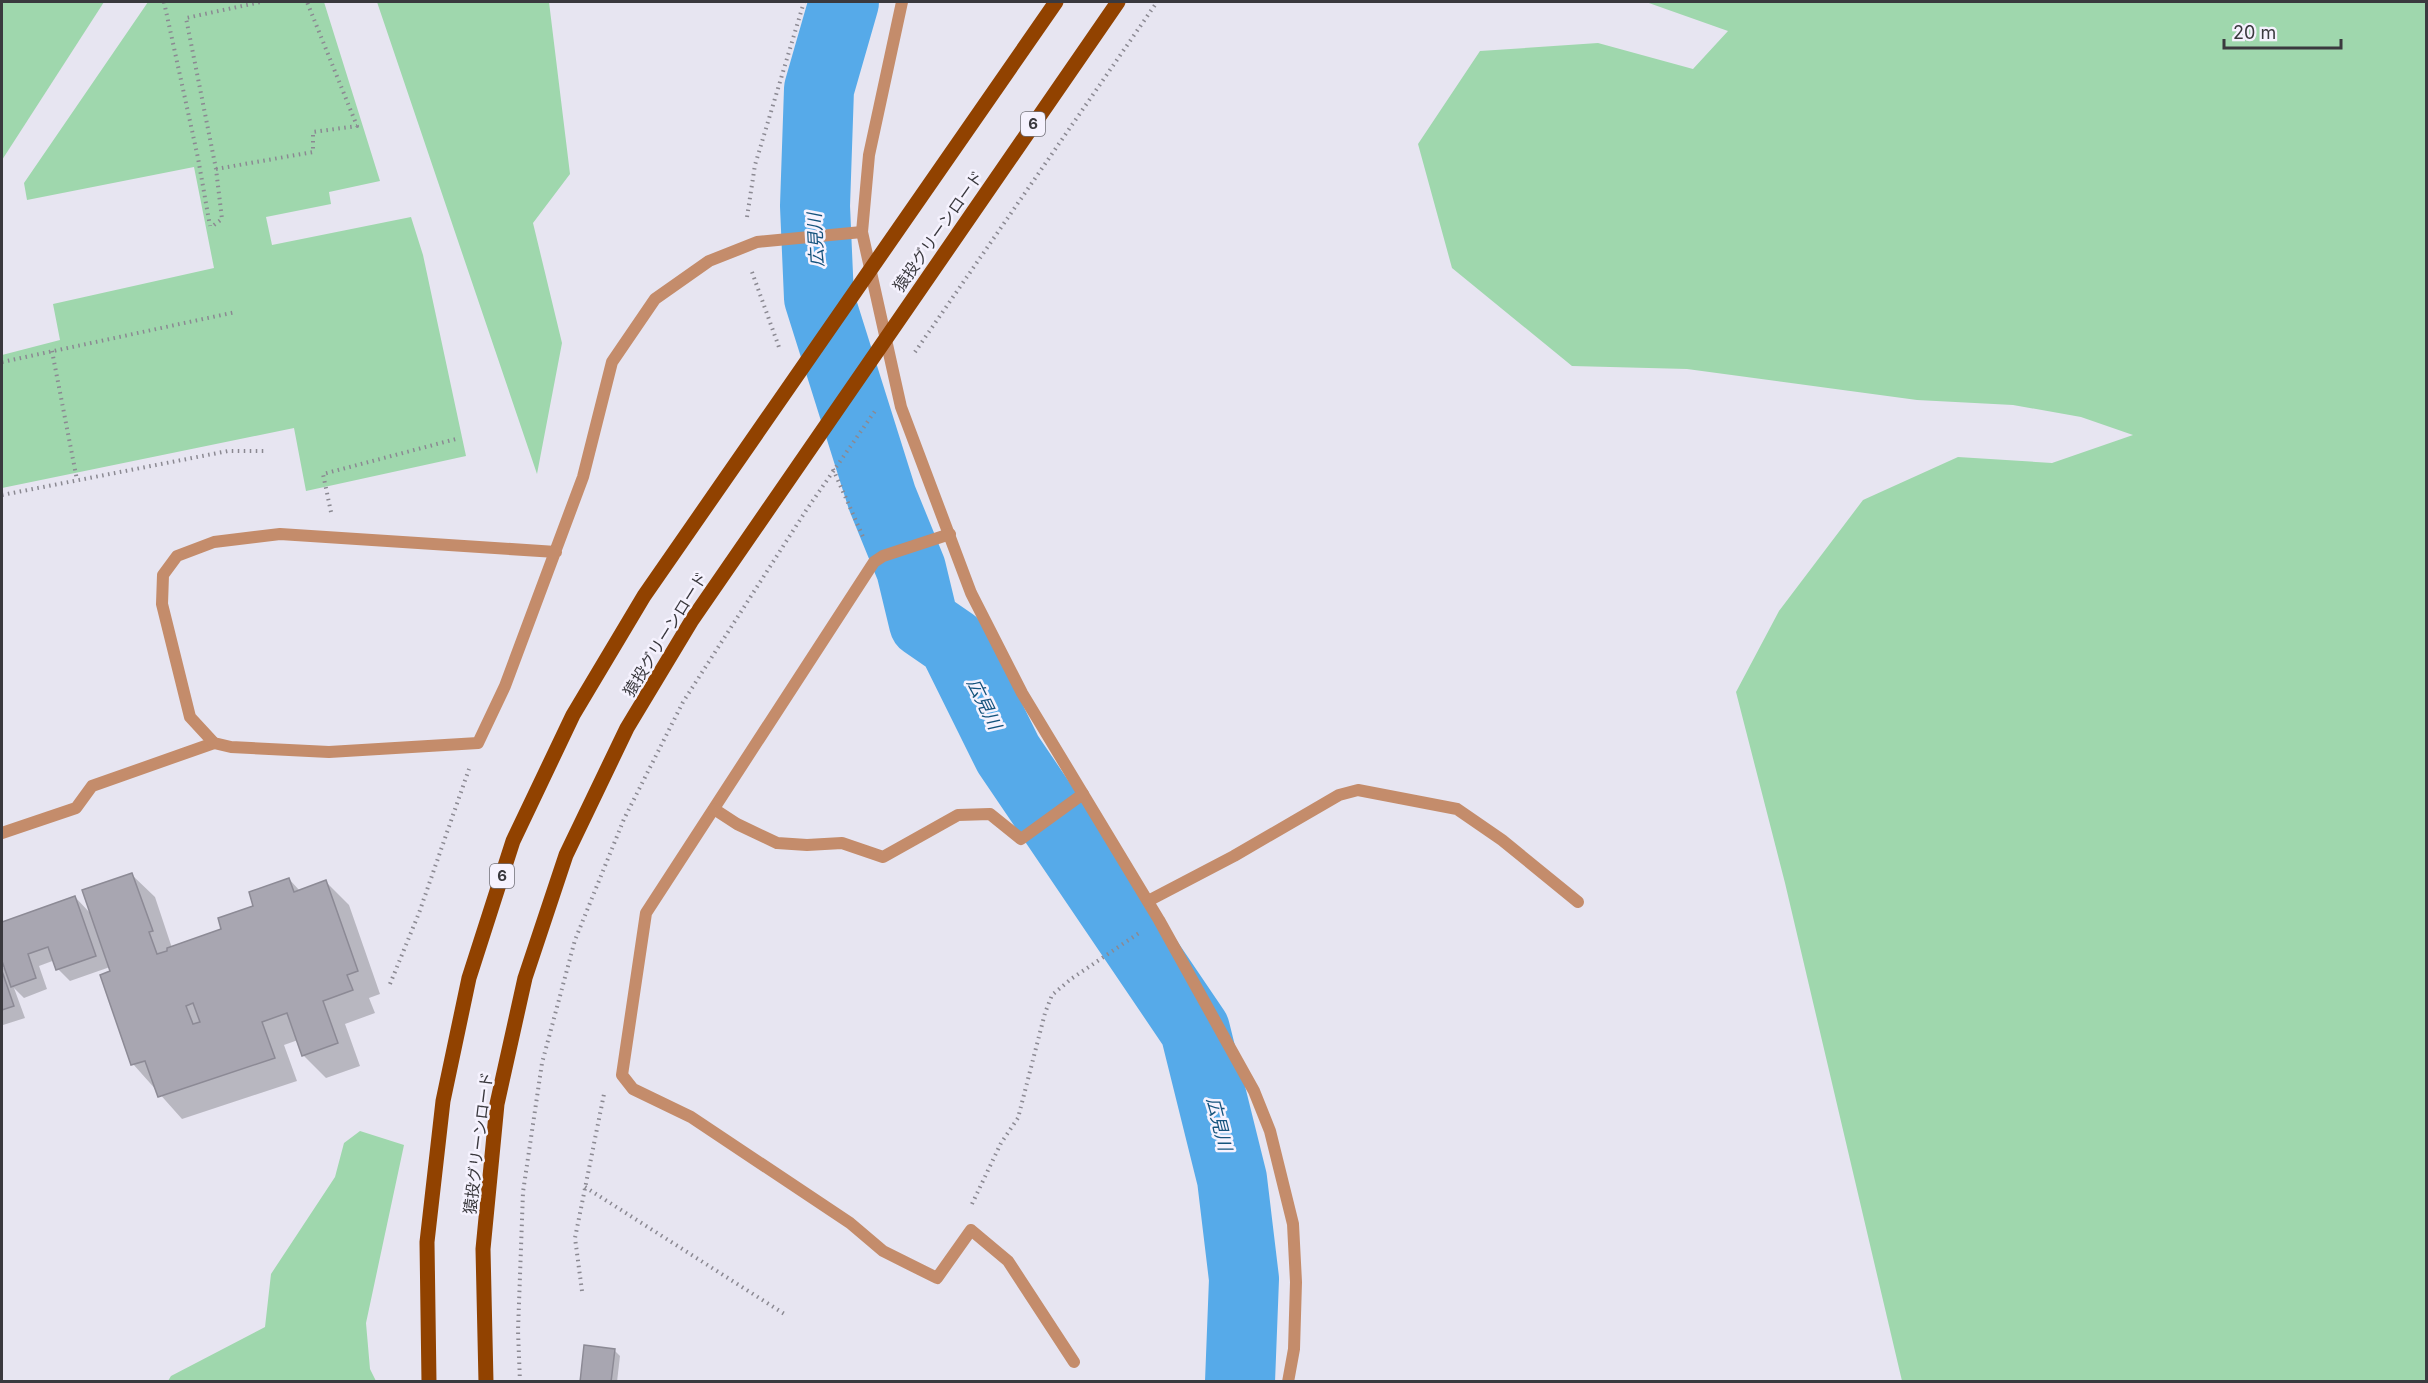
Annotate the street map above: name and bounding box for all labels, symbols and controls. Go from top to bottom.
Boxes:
scale bar [2224,12,2341,50]
text: 20 m [2233,22,2276,43]
road number: 6 [1021,112,1045,136]
street label: 猿投グリーンロード [889,167,987,295]
water label: 広見川 [803,211,827,268]
street label: 猿投グリーンロード [619,568,711,700]
water label: 広見川 [963,675,1007,734]
road number: 6 [490,864,514,888]
street label: 猿投グリーンロード [459,1071,497,1215]
water label: 広見川 [1203,1095,1237,1155]

